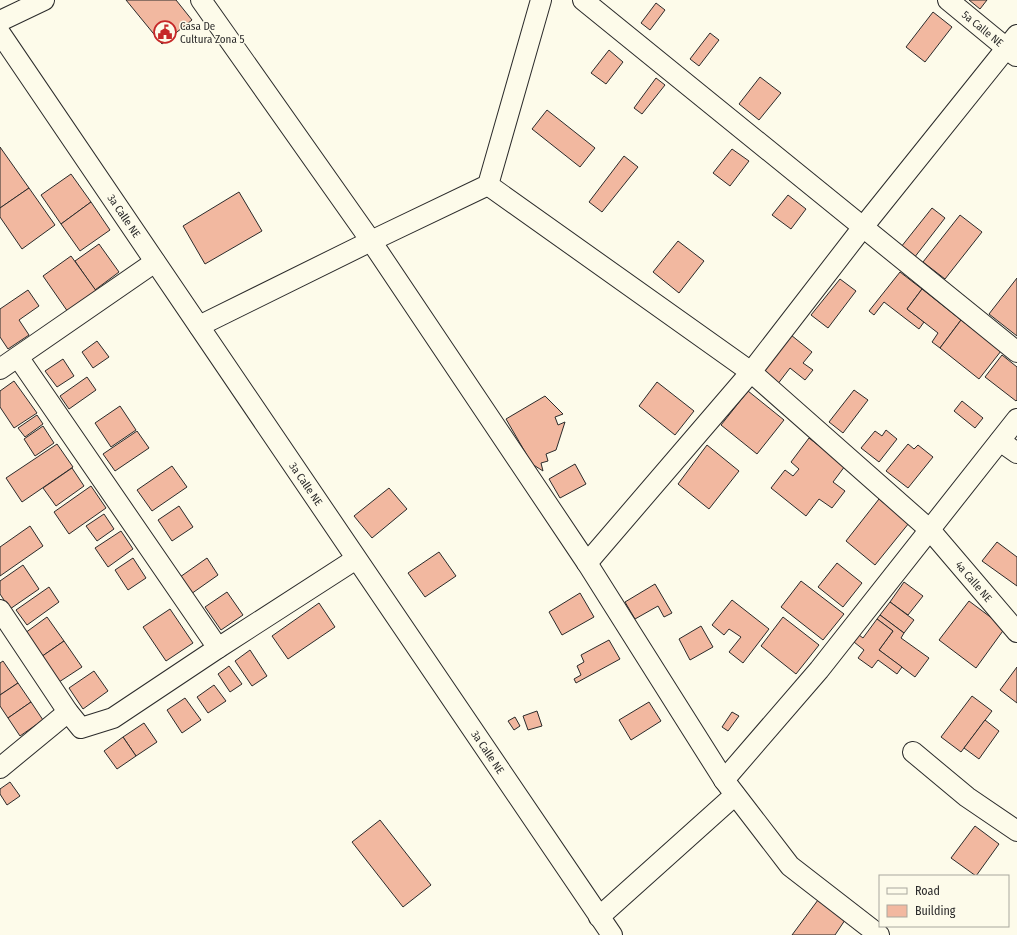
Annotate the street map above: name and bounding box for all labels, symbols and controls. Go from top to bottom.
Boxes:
street label: 5a Calle NE [960,8,1006,49]
public building icon: Casa De Cultura Zona 5 [152,19,178,45]
place label: Casa De Cultura Zona 5 [180,20,244,46]
street label: 3a Calle NE [105,192,143,240]
street label: 3a Calle NE [287,460,325,508]
street label: 4a Calle NE [953,558,995,605]
street label: 3a Calle NE [469,728,507,776]
legend [879,875,1009,927]
text: Road [915,884,940,898]
text: Building [915,904,956,918]

